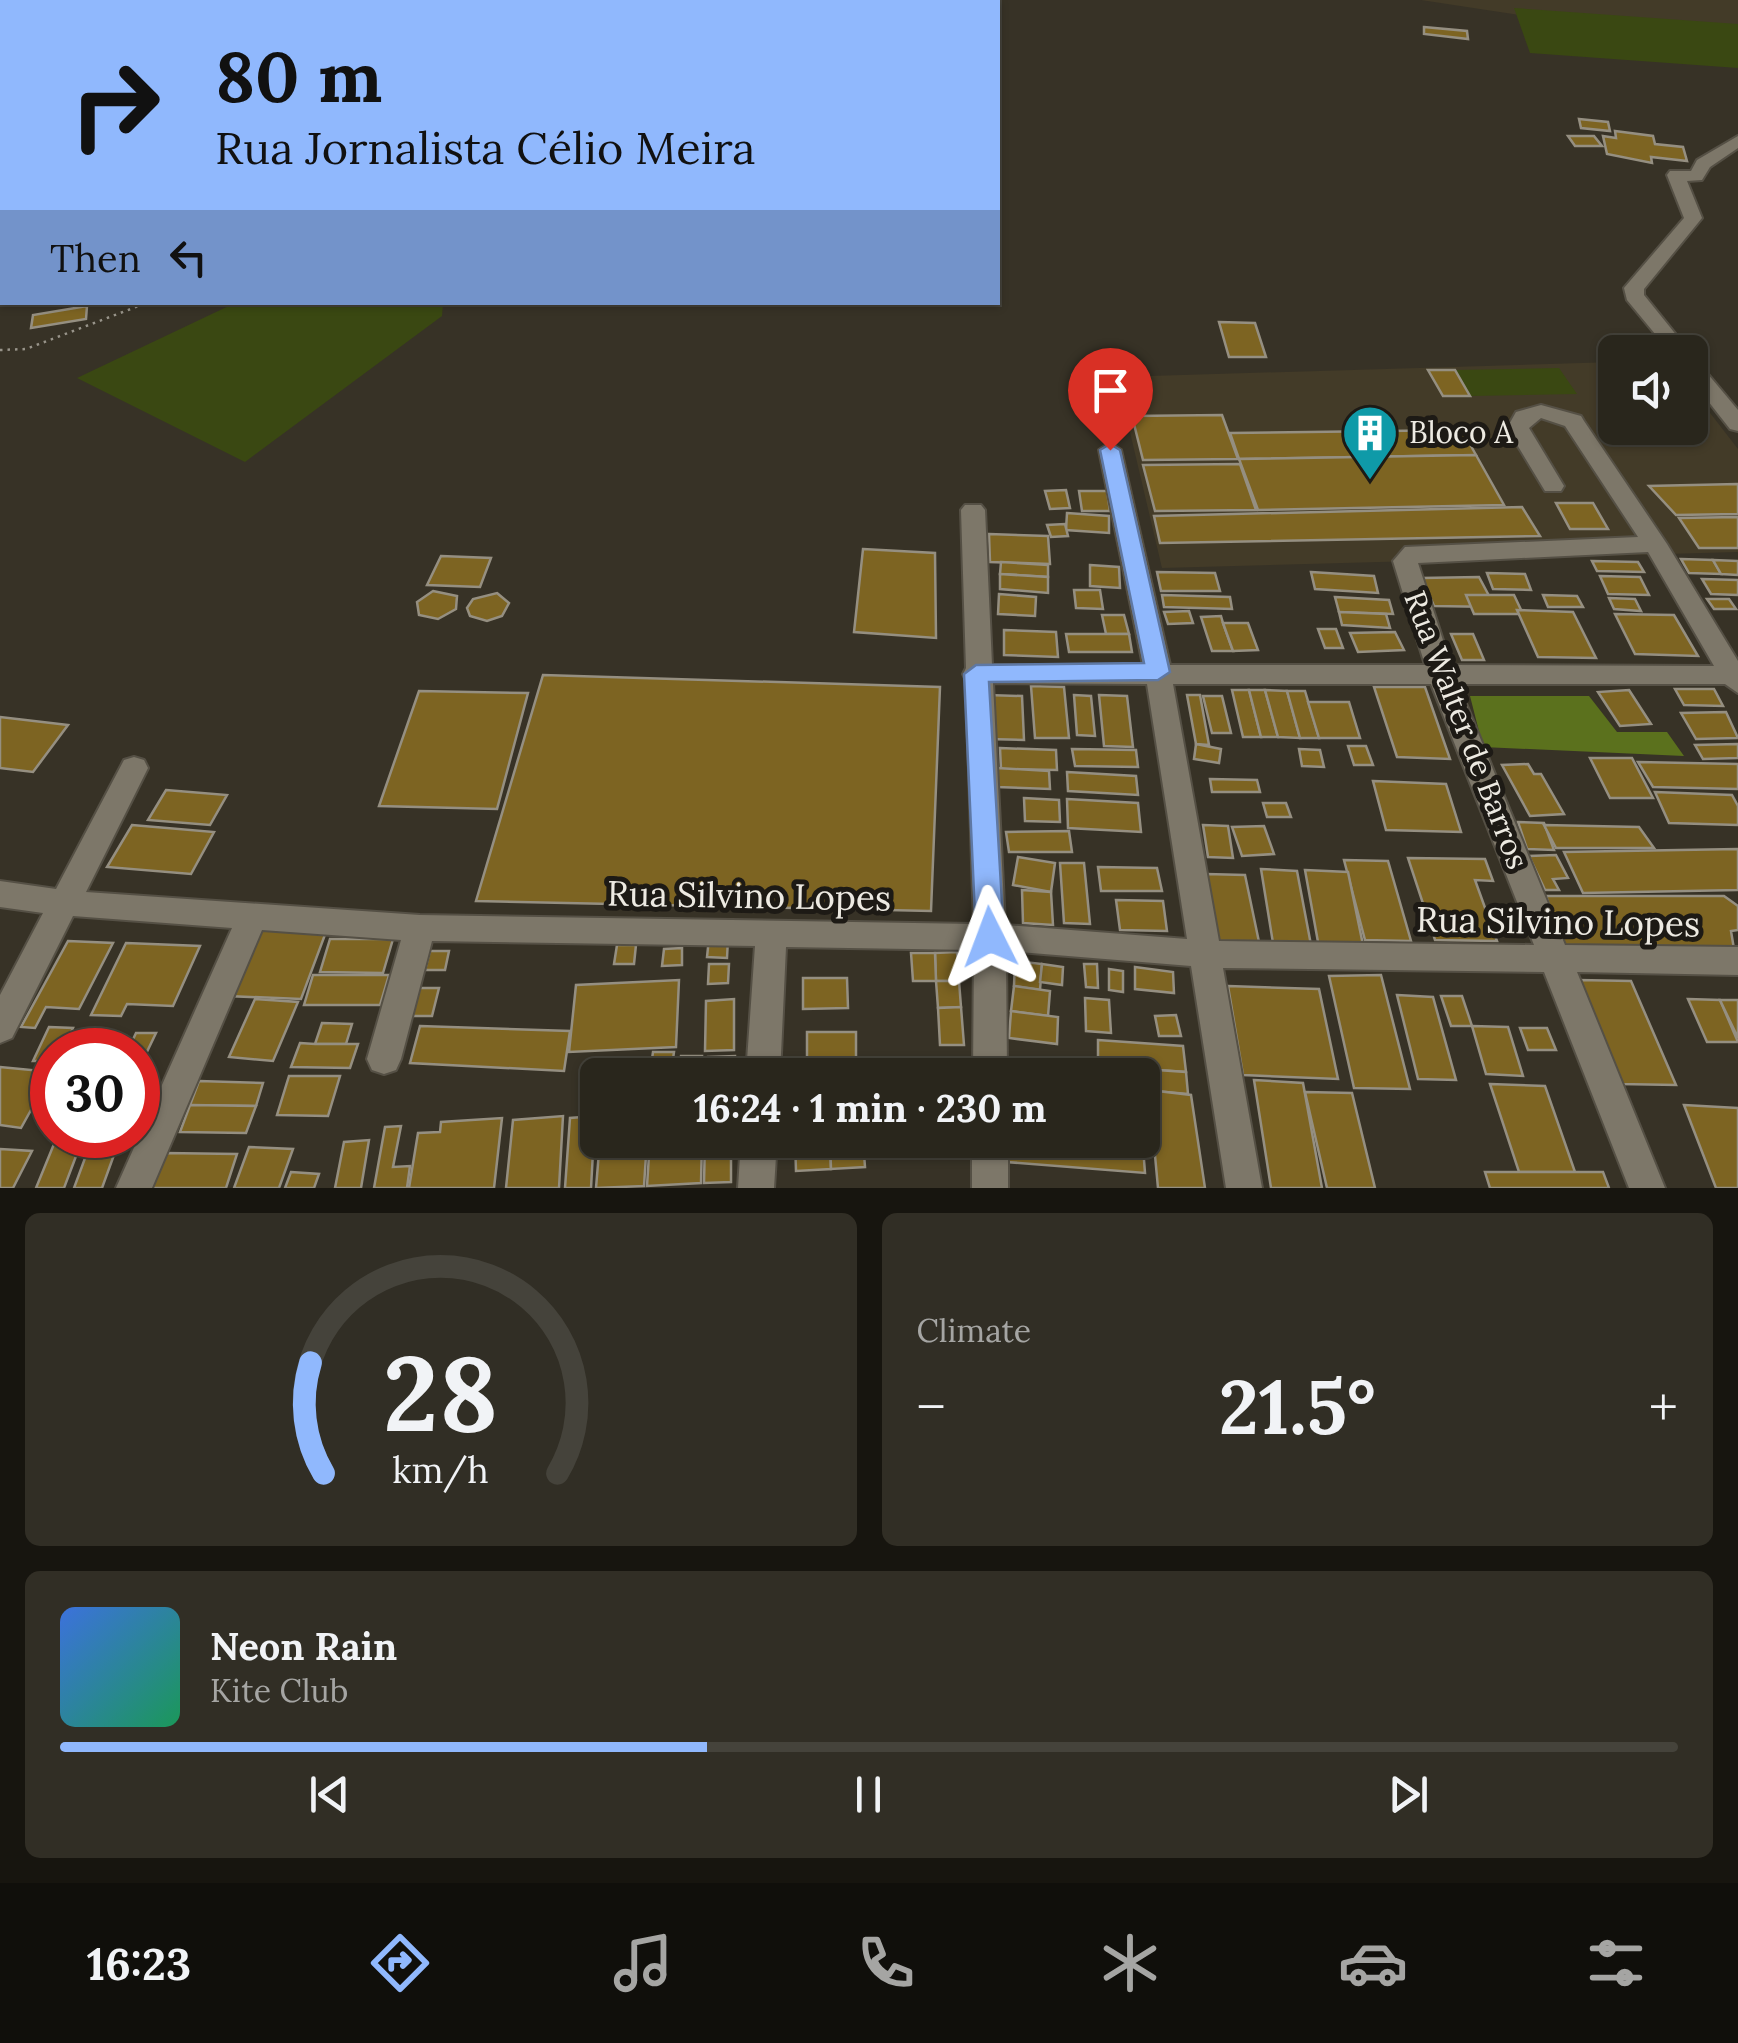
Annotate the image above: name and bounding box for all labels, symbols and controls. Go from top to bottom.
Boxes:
text: 80 m [215,32,382,121]
icon: right [50,40,180,170]
text: Rua Jornalista Célio Meira [215,119,756,176]
icon: left [161,230,216,285]
text: Then [50,234,141,282]
map controls [1598,335,1708,445]
button: sound [1598,335,1708,445]
pin [1068,348,1153,451]
icon: arrive [1083,363,1138,418]
building icon: Bloco A [1340,403,1400,482]
place label: Bloco A [1409,413,1514,451]
street label: Rua Walter de Barros [1396,585,1537,874]
street label: Rua Silvino Lopes [607,871,891,920]
position arrow [938,885,1042,989]
street label: Rua Silvino Lopes [1416,897,1700,946]
speed limit sign: 30 [30,1028,160,1158]
text: 16:24 · 1 min · 230 m [694,1084,1046,1132]
text: Climate [917,1310,1031,1351]
text: 28 [383,1326,498,1459]
text: 21.5° [1219,1359,1376,1455]
text: − [917,1372,946,1442]
text: + [1649,1372,1678,1442]
text: km/h [392,1447,489,1493]
text: Neon Rain [210,1622,397,1670]
text: Kite Club [210,1670,348,1711]
icon: previous [302,1767,357,1822]
icon: pause [841,1767,896,1822]
icon: next [1381,1767,1436,1822]
icon: directions [365,1928,435,1998]
icon: music [608,1928,678,1998]
icon: phone [851,1928,921,1998]
icon: climate [1095,1928,1165,1998]
icon: car [1338,1928,1408,1998]
icon: filters [1581,1928,1651,1998]
text: 16:23 [87,1935,191,1992]

